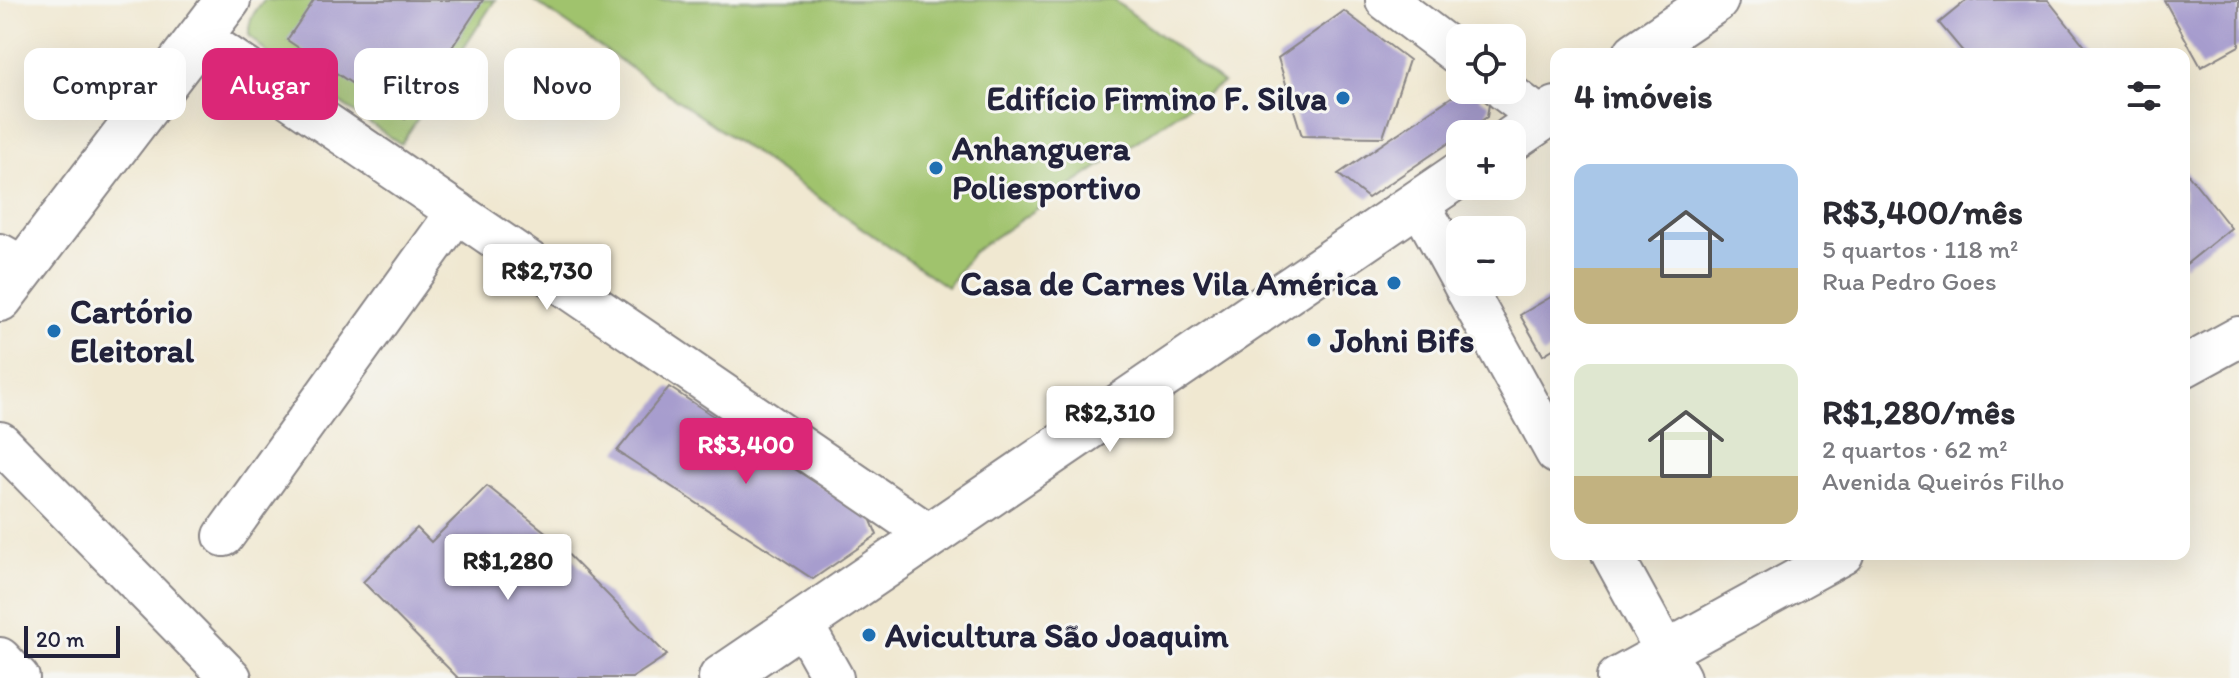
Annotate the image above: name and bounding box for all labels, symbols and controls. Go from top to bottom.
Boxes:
map controls [1446,24,1526,296]
button: locate [1446,24,1526,104]
chip: Comprar [24,48,186,120]
chip: Alugar [202,48,338,120]
chip: Filtros [354,48,488,120]
chip: Novo [504,48,620,120]
icon: filters [2122,74,2166,118]
text: 4 imóveis [1574,76,1713,117]
place label: Edifício Firmino F. Silva [986,78,1327,119]
marker: Edifício Firmino F. Silva [1334,89,1352,107]
button: + [1446,120,1526,200]
place label: Anhanguera Poliesportivo [952,128,1141,208]
marker: Anhanguera Poliesportivo [927,159,945,177]
text: R$3,400/mês [1822,192,2023,233]
icon: home [1638,196,1734,292]
button: − [1446,216,1526,296]
text: 5 quartos · 118 m² [1822,233,2018,265]
pin: R$2,730 [473,244,621,312]
text: R$2,730 [501,254,593,286]
place label: Casa de Carnes Vila América [960,263,1378,304]
text: Rua Pedro Goes [1822,265,1997,297]
marker: Casa de Carnes Vila América [1385,274,1403,292]
place label: Cartório Eleitoral [70,291,195,371]
place label: Johni Bifs [1329,320,1474,361]
marker: Cartório Eleitoral [45,322,63,340]
marker: Johni Bifs [1305,331,1323,349]
pin: R$2,310 [1036,386,1184,454]
text: R$1,280/mês [1822,392,2015,433]
text: R$2,310 [1065,396,1155,428]
icon: home [1638,396,1734,492]
pin: R$3,400 [672,418,820,486]
text: R$3,400 [698,428,794,460]
text: 2 quartos · 62 m² [1822,433,2008,465]
text: Avenida Queirós Filho [1822,465,2065,497]
pin: R$1,280 [434,534,582,602]
text: R$1,280 [462,544,554,576]
place label: Avicultura São Joaquim [885,615,1229,656]
scale bar [24,622,120,658]
text: 20 m [36,626,85,653]
marker: Avicultura São Joaquim [860,626,878,644]

